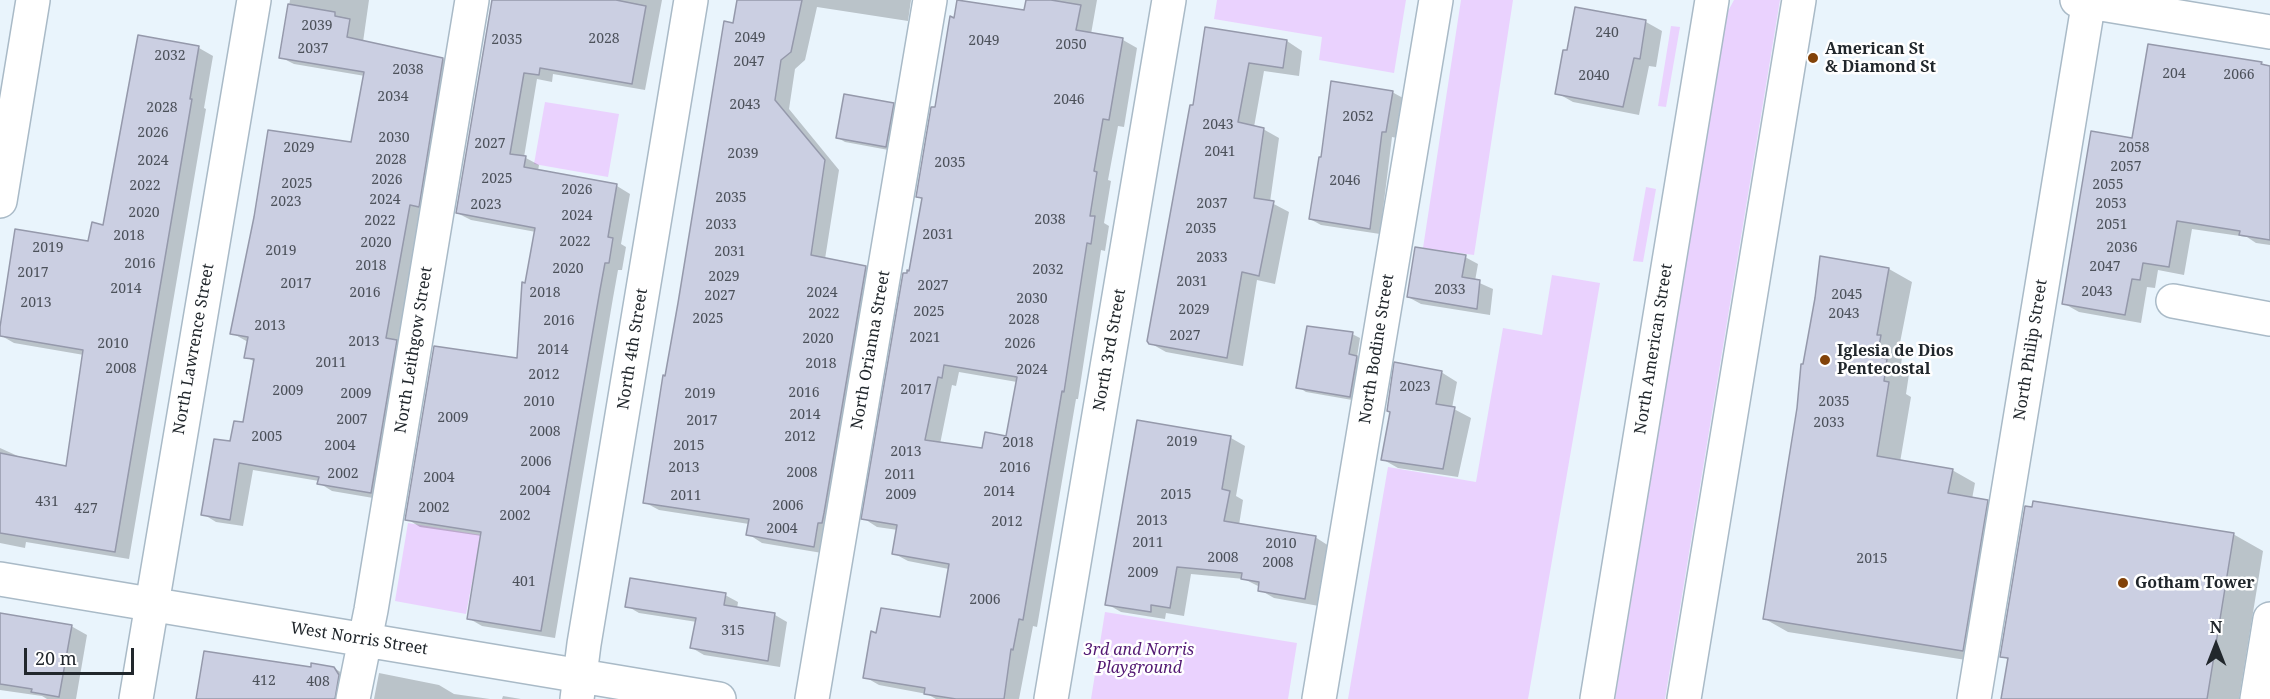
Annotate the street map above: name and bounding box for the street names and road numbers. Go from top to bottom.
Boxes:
street label: North Lawrence Street [169,262,219,436]
street label: North American Street [1631,262,1677,436]
street label: North Leithgow Street [391,265,437,435]
street label: North Orianna Street [848,269,894,431]
street label: North Bodine Street [1356,273,1398,425]
street label: North Philip Street [2010,278,2052,422]
street label: North 4th Street [614,287,652,411]
street label: North 3rd Street [1090,287,1130,413]
street label: West Norris Street [289,619,429,659]

